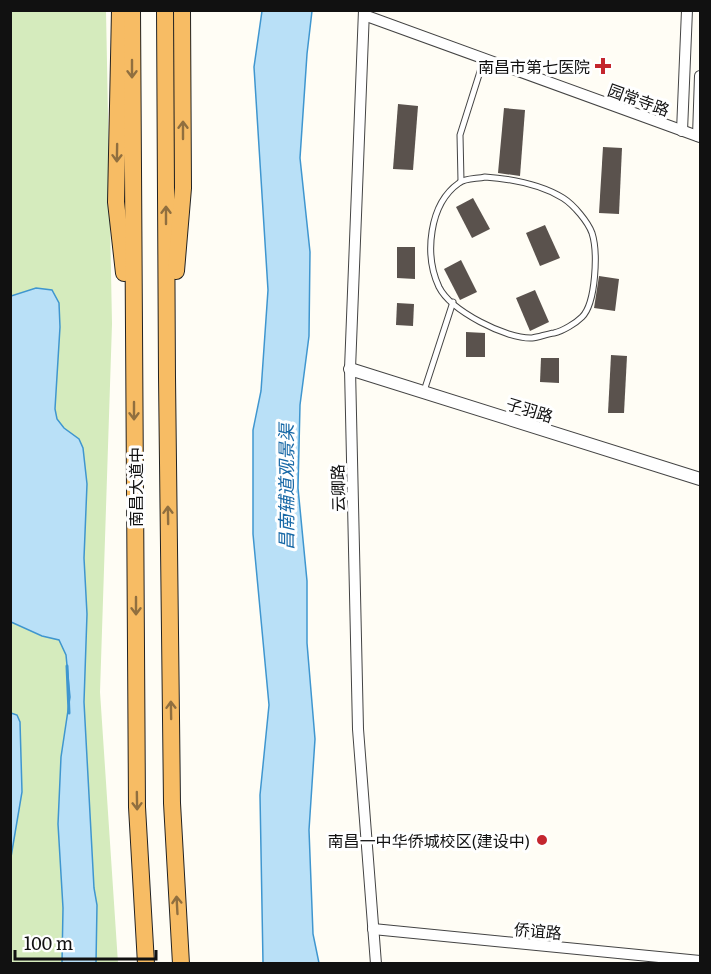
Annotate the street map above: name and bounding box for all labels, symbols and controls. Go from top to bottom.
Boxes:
place label: 南昌市第七医院 [478,54,590,78]
marker: 南昌市第七医院 [594,57,612,75]
one-way arrow [126,58,138,78]
street label: 园常寺路 [605,77,673,121]
one-way arrow [177,121,189,141]
one-way arrow [111,142,123,162]
one-way arrow [160,206,172,226]
street label: 子羽路 [504,391,556,427]
one-way arrow [128,400,140,420]
water label: 昌南辅道观景渠 [272,421,299,550]
street label: 南昌大道中 [123,447,147,527]
street label: 云卿路 [325,464,349,512]
one-way arrow [162,506,174,526]
one-way arrow [130,595,142,615]
one-way arrow [165,701,177,721]
one-way arrow [131,790,143,810]
place label: 南昌一中华侨城校区(建设中) [327,828,530,852]
marker: 南昌一中华侨城校区(建设中) [535,833,549,847]
one-way arrow [172,896,183,916]
street label: 侨谊路 [513,916,563,944]
scale bar [15,923,156,961]
text: 100 m [24,929,73,956]

